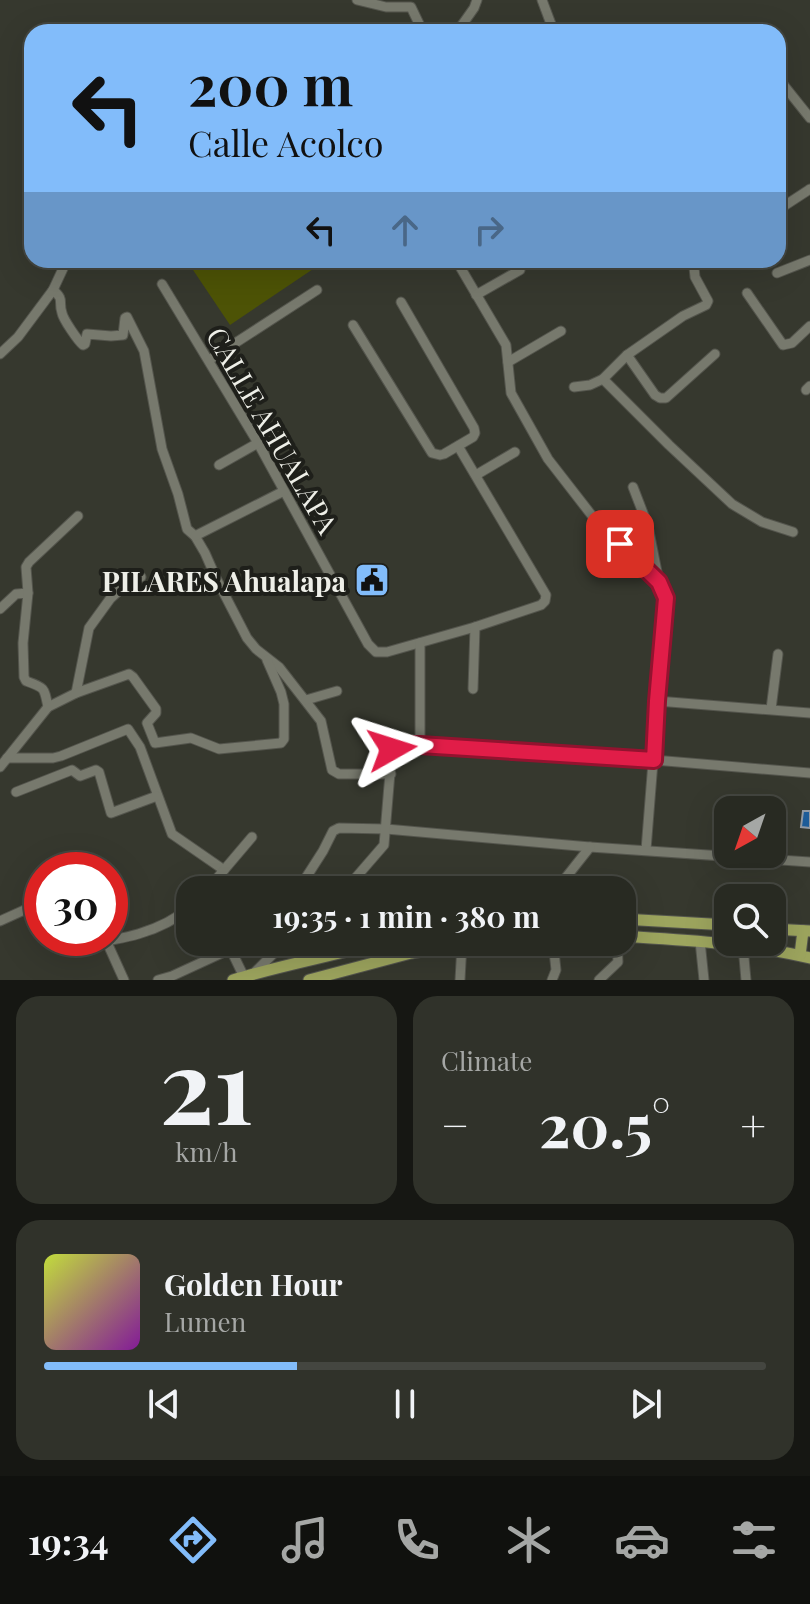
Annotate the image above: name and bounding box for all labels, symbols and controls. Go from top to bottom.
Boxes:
text: 200 m [188,46,353,121]
icon: left [56,56,160,160]
text: Calle Acolco [188,118,384,166]
icon: left [299,208,343,252]
icon: ahead [383,208,427,252]
icon: right [467,208,511,252]
street label: CALLE AHUALAPA [199,320,347,540]
pin [586,510,654,578]
icon: arrive [598,522,642,566]
public building icon: PILARES Ahualapa [353,561,391,599]
place label: PILARES Ahualapa [102,562,346,599]
position arrow [350,707,434,791]
north arrow [714,796,786,868]
map controls [714,796,786,956]
speed limit sign: 30 [24,852,128,956]
button: search [714,884,786,956]
text: 19:35 · 1 min · 380 m [272,896,540,936]
text: 21 [159,1012,254,1151]
text: Climate [441,1043,532,1078]
text: 20.5° [539,1083,671,1163]
text: − [441,1094,469,1153]
text: + [740,1094,766,1153]
text: km/h [175,1134,238,1169]
text: Golden Hour [164,1264,343,1304]
text: Lumen [164,1304,246,1339]
icon: previous [142,1382,186,1426]
icon: pause [383,1382,427,1426]
icon: next [624,1382,668,1426]
icon: directions [165,1512,221,1568]
icon: music [277,1512,333,1568]
icon: phone [389,1512,445,1568]
icon: climate [501,1512,557,1568]
icon: car [614,1512,670,1568]
icon: filters [726,1512,782,1568]
text: 19:34 [28,1516,109,1564]

